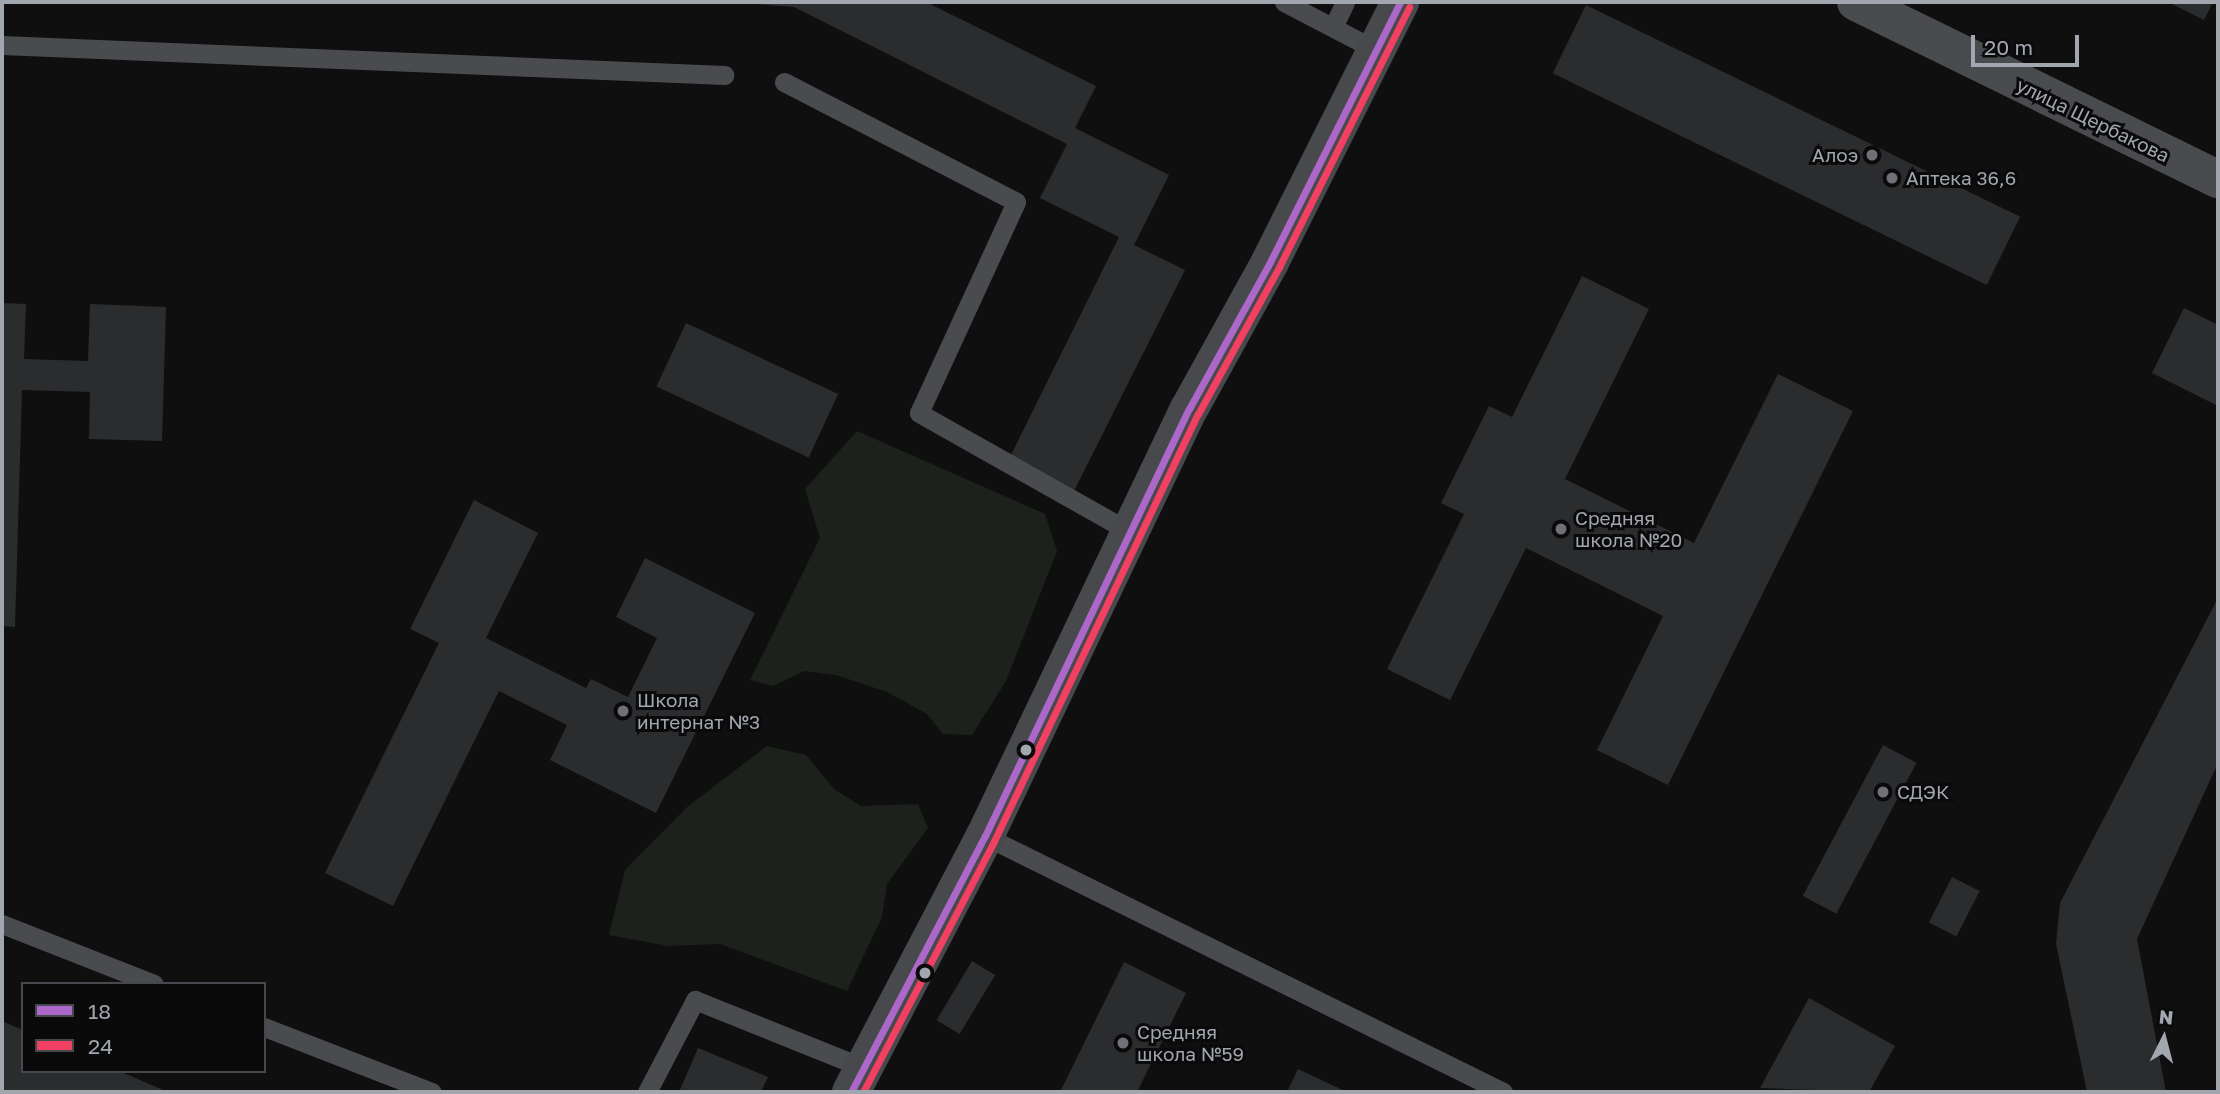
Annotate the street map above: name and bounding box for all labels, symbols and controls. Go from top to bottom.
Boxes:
scale bar [1975,21,2084,65]
text: 20 m [1984,34,2033,60]
street label: улица Щербакова [2013,73,2173,167]
place label: Алоэ [1812,144,1858,166]
marker: Алоэ [1864,147,1880,163]
place label: Аптека 36,6 [1906,167,2016,189]
marker: Аптека 36,6 [1884,170,1900,186]
place label: Средняя школа №20 [1575,507,1682,551]
marker: Средняя школа №20 [1553,521,1569,537]
place label: Школа интернат №3 [637,689,760,733]
marker: Школа интернат №3 [615,703,631,719]
unlabelled marker [1019,743,1033,757]
place label: СДЭК [1897,781,1949,803]
marker: СДЭК [1875,784,1891,800]
unlabelled marker [918,966,932,980]
legend [21,982,266,1073]
text: 18 [88,998,111,1024]
north arrow [2129,1003,2199,1073]
text: N [2158,1004,2175,1029]
place label: Средняя школа №59 [1137,1021,1244,1065]
text: 24 [88,1033,113,1059]
marker: Средняя школа №59 [1115,1035,1131,1051]

